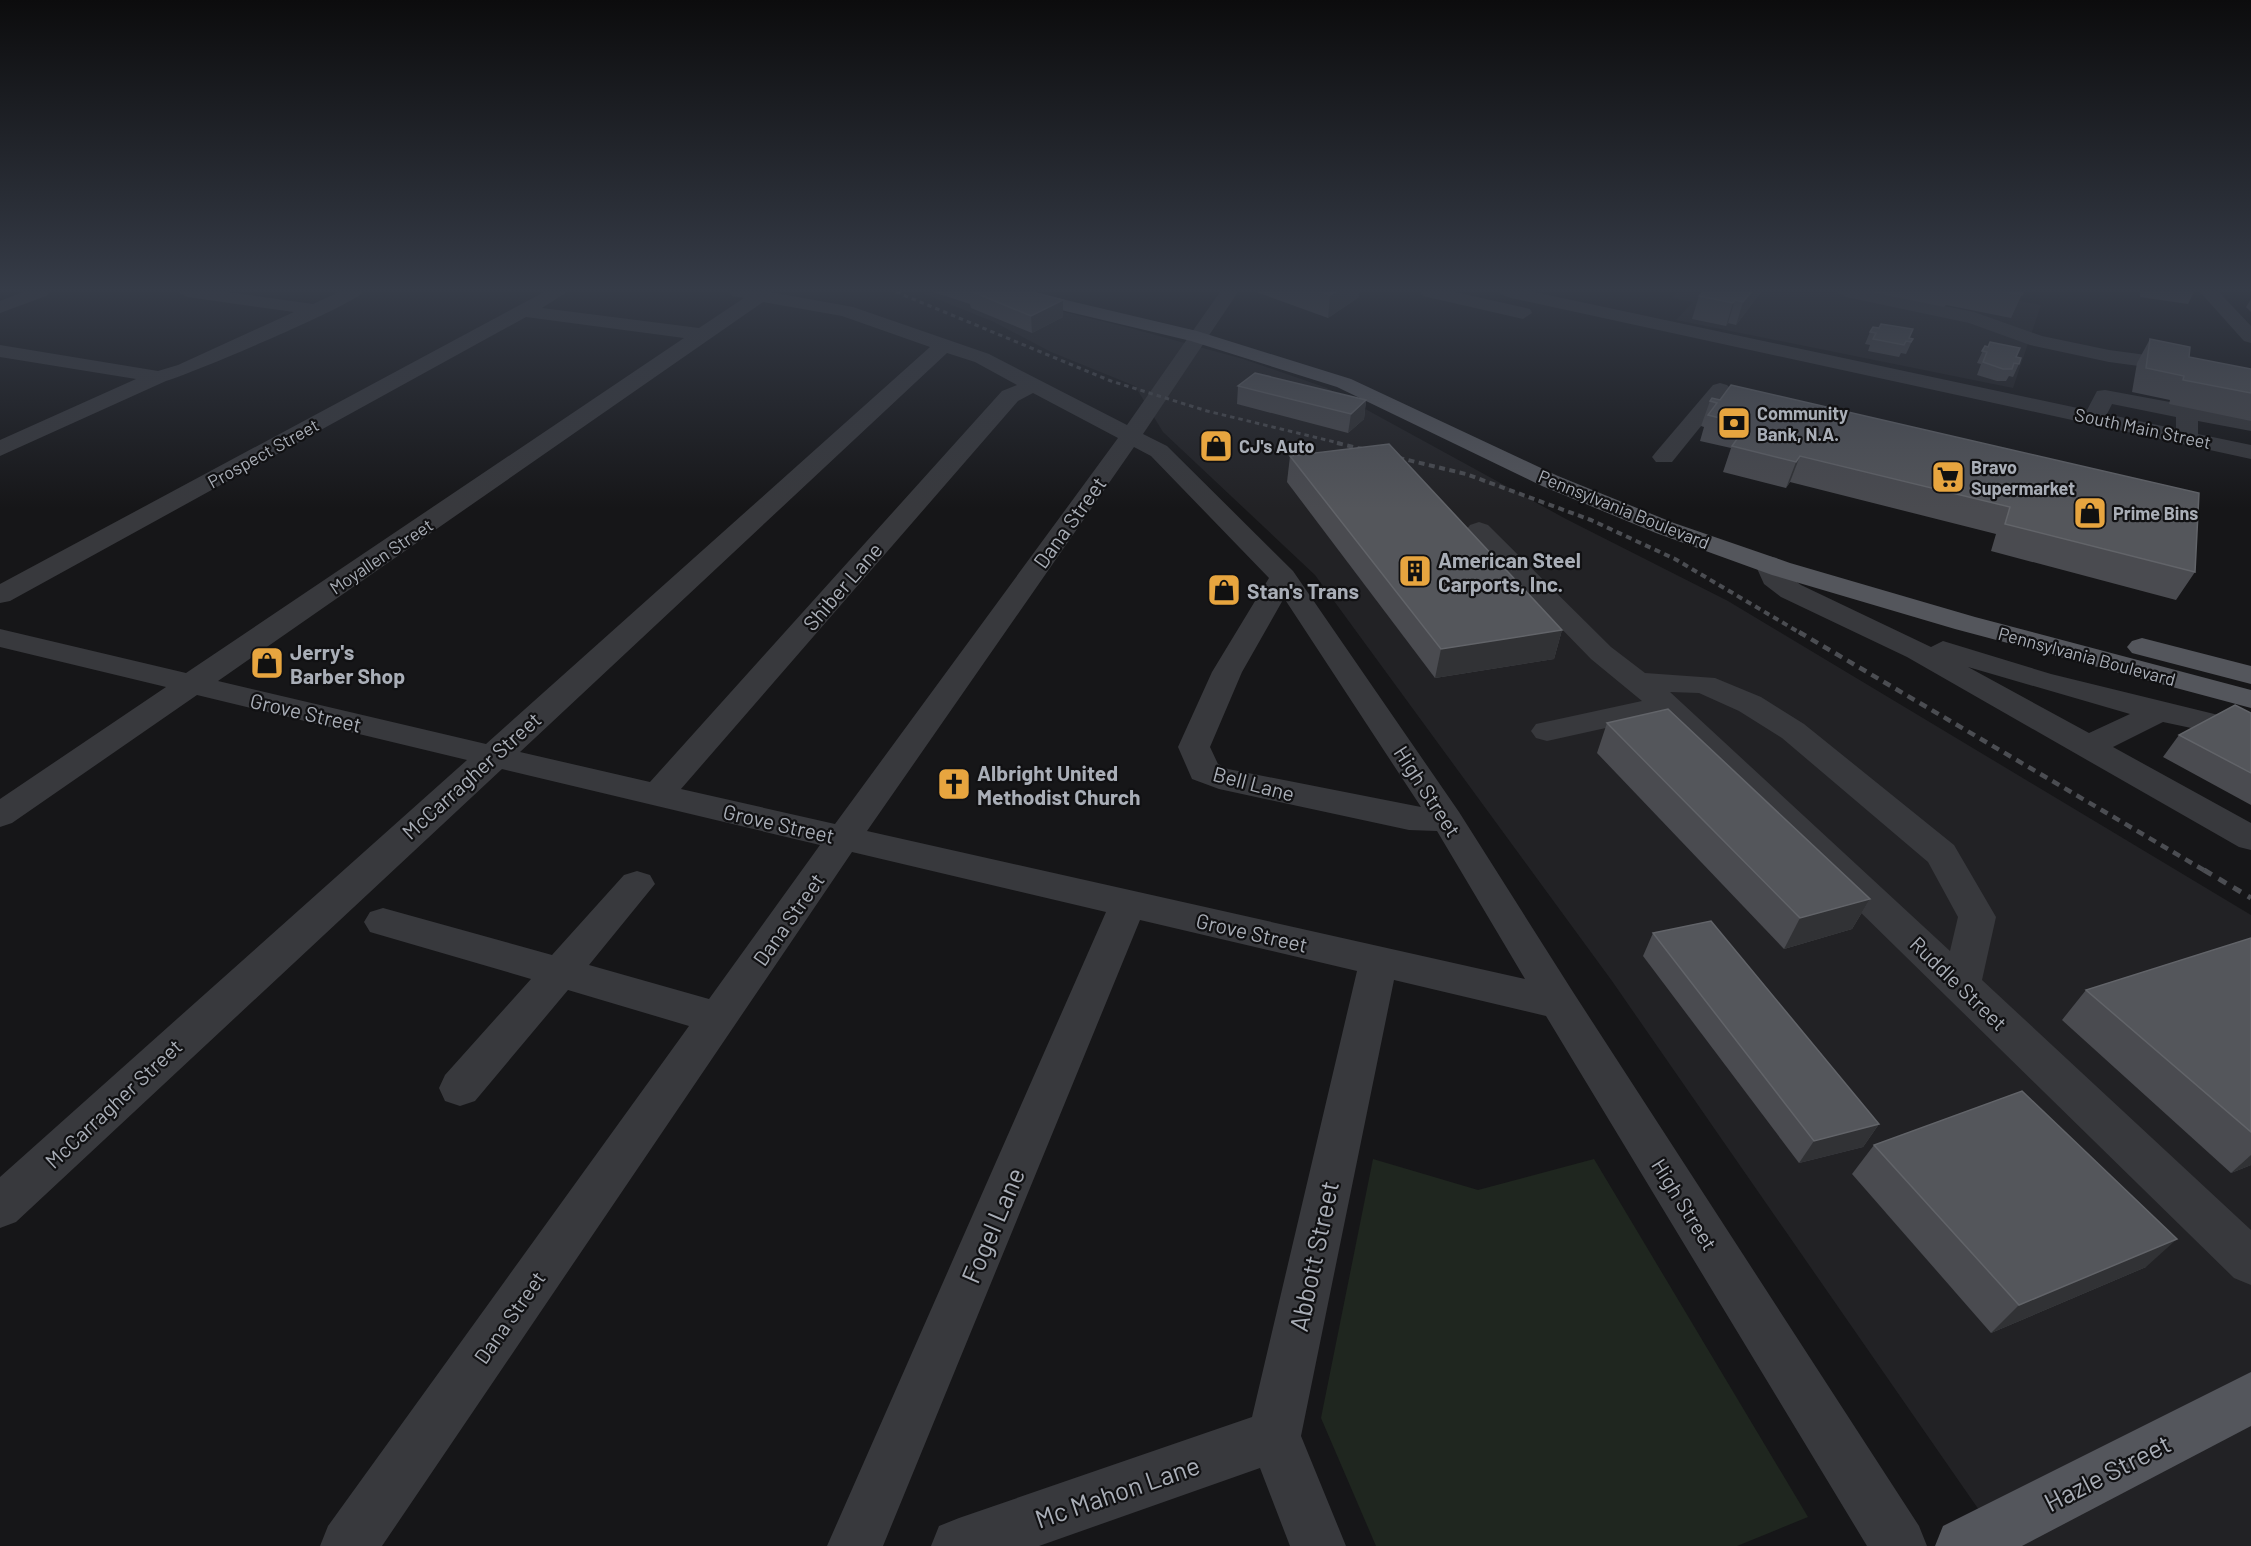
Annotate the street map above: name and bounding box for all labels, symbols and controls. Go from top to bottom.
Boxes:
place label: Community Bank, N.A. [1757,402,1848,445]
street label: South Main Street [2073,403,2213,453]
bank icon: Community Bank, N.A. [1716,405,1752,441]
street label: Prospect Street [204,413,322,493]
shop icon: CJ's Auto [1198,428,1234,464]
place label: CJ's Auto [1239,435,1314,457]
place label: Bravo Supermarket [1971,456,2075,499]
supermarket icon: Bravo Supermarket [1930,459,1966,495]
street label: Pennsylvania Boulevard [1535,465,1713,553]
street label: Dana Street [1027,471,1111,573]
shop icon: Prime Bins [2072,495,2108,531]
place label: Prime Bins [2113,502,2198,524]
street label: Moyallen Street [325,513,437,599]
street label: Shiber Lane [797,537,887,635]
place label: American Steel Carports, Inc. [1438,547,1581,596]
building icon: American Steel Carports, Inc. [1397,553,1433,589]
shop icon: Stan's Trans [1206,572,1242,608]
place label: Stan's Trans [1247,578,1359,603]
street label: Pennsylvania Boulevard [1996,622,2178,690]
place label: Jerry's Barber Shop [290,639,405,688]
shop icon: Jerry's Barber Shop [249,645,285,681]
street label: Grove Street [248,687,364,737]
street label: McCarragher Street [396,706,546,844]
street label: High Street [1389,741,1467,841]
place label: Albright United Methodist Church [977,760,1141,809]
street label: Bell Lane [1211,760,1297,806]
church icon: Albright United Methodist Church [936,766,972,802]
street label: Grove Street [721,798,837,848]
street label: Dana Street [747,868,829,970]
street label: Grove Street [1194,907,1310,957]
street label: Ruddle Street [1906,931,2012,1035]
street label: McCarragher Street [39,1033,187,1173]
street label: High Street [1647,1154,1723,1254]
street label: Fogel Lane [954,1163,1030,1287]
street label: Abbott Street [1282,1178,1344,1334]
street label: Dana Street [468,1266,550,1368]
street label: Hazle Street [2039,1427,2175,1517]
street label: Mc Mahon Lane [1031,1448,1203,1534]

